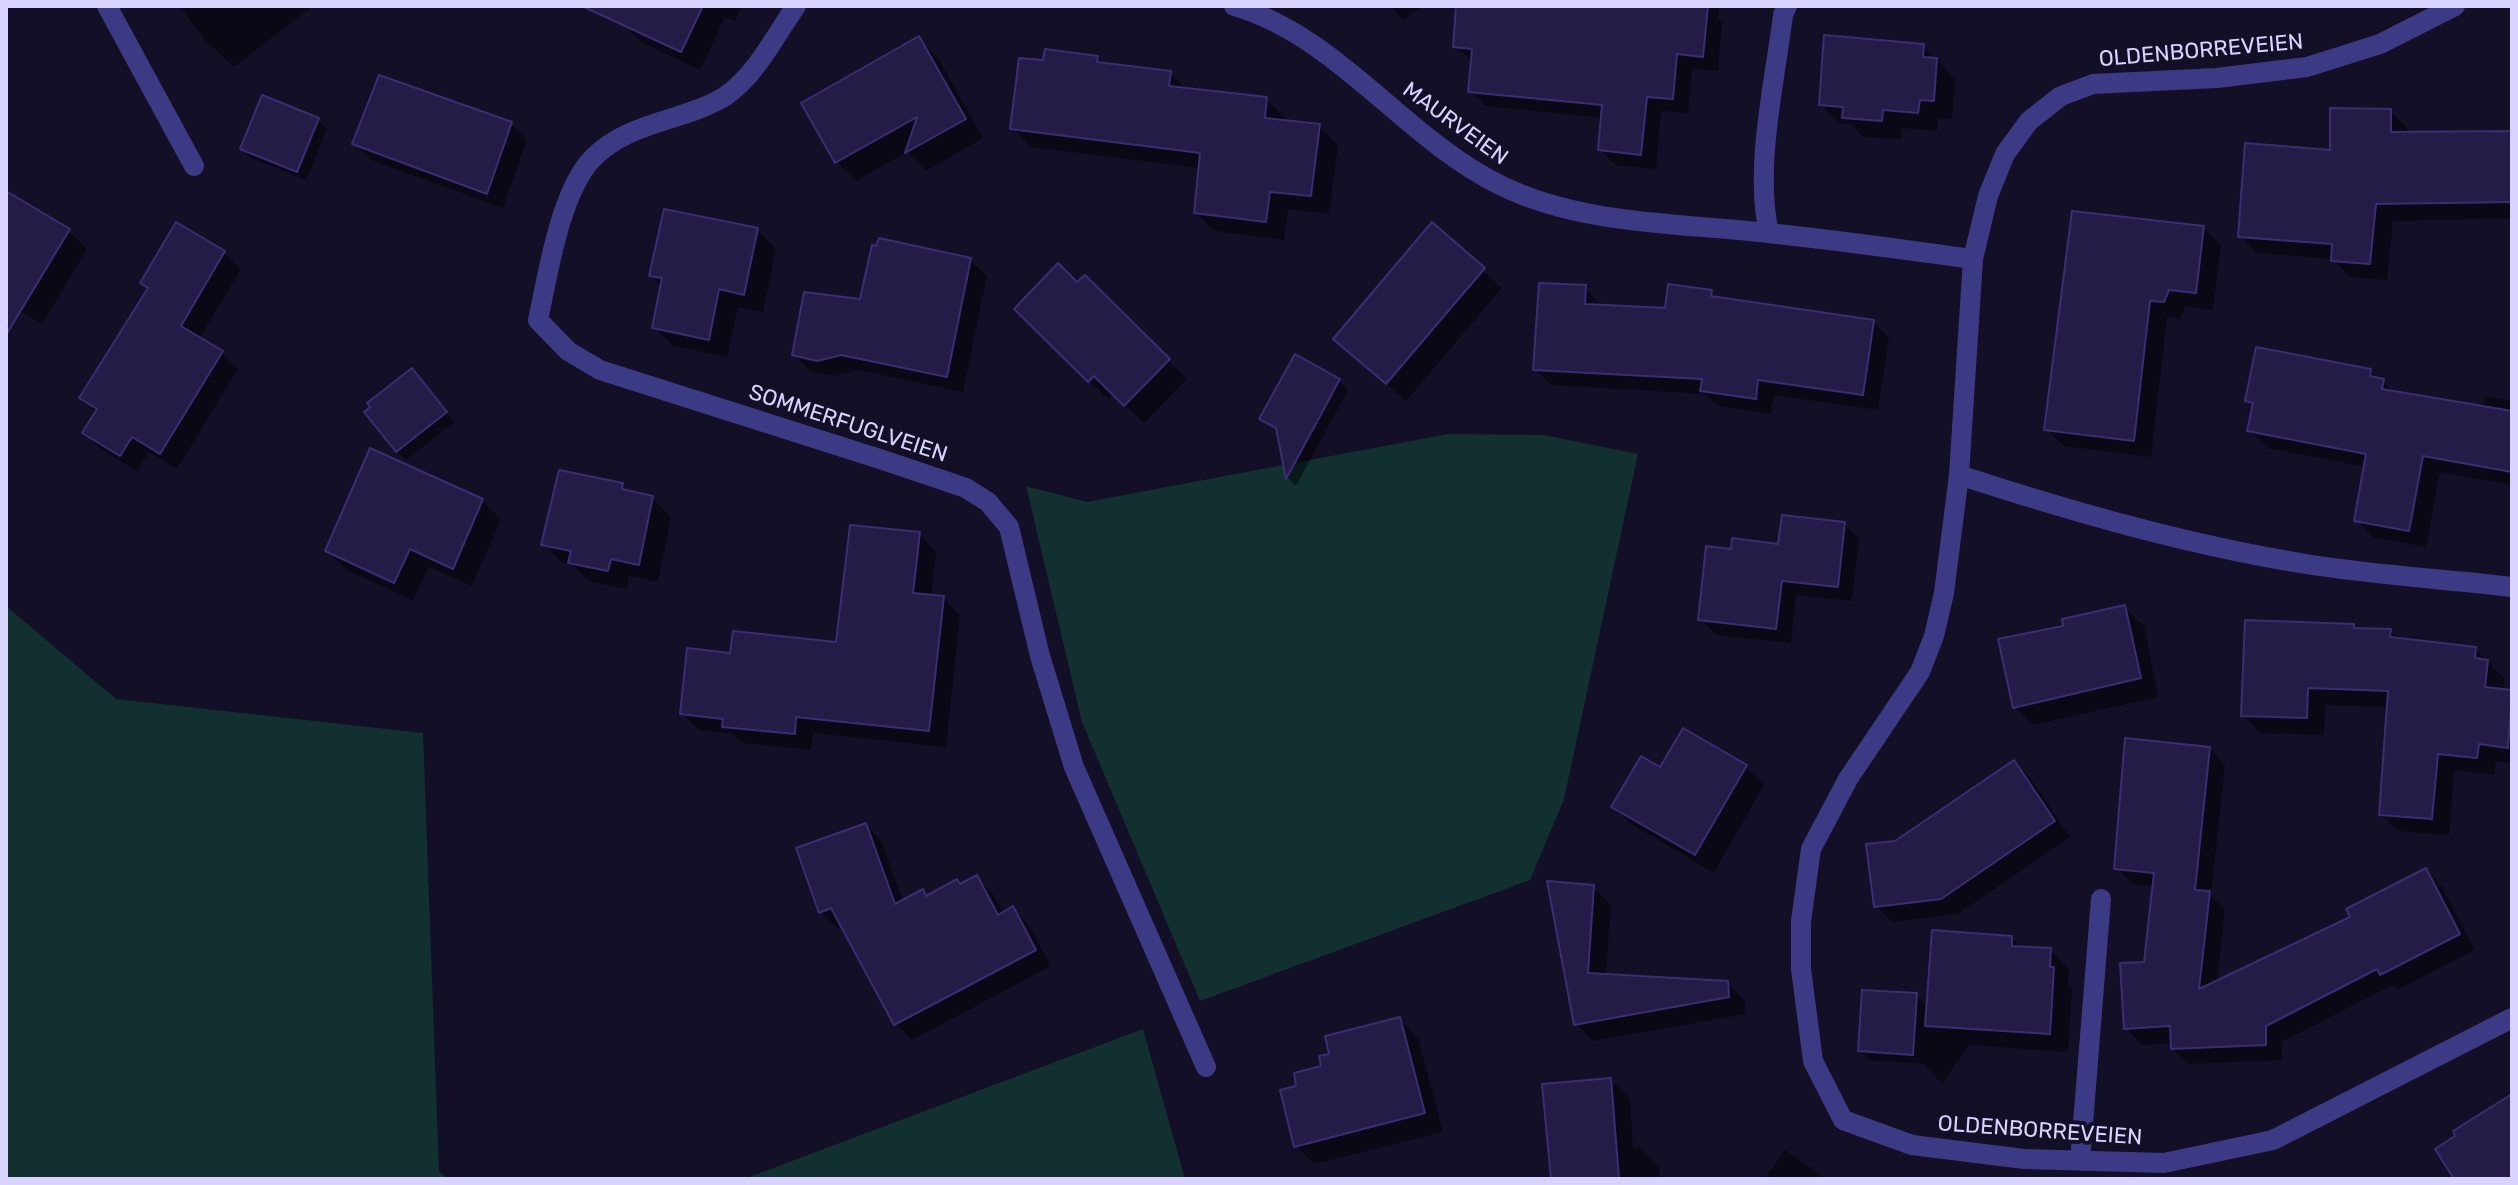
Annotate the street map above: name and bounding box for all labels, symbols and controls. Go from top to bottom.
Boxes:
street label: OLDENBORREVEIEN [2098,29,2304,73]
street label: MAURVEIEN [1397,77,1513,171]
street label: SOMMERFUGLVEIEN [745,379,951,469]
street label: OLDENBORREVEIEN [1937,1111,2143,1151]

